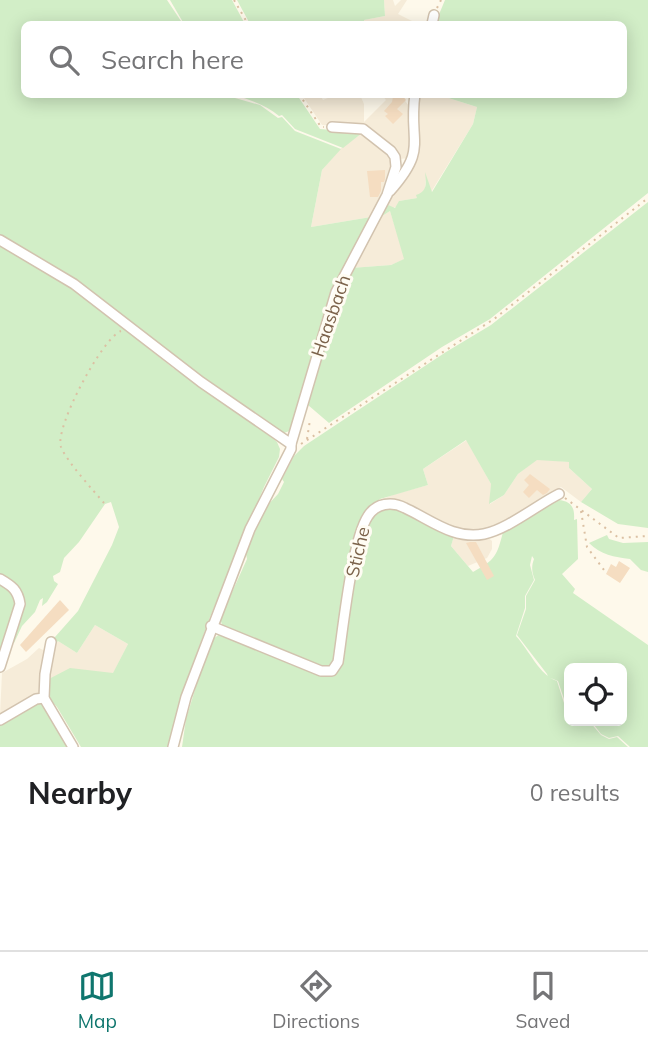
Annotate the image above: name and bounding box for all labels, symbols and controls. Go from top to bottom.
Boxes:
search box [21,21,627,98]
icon: search [45,41,83,79]
text: Search here [101,43,244,76]
street label: Haasbach [306,272,355,360]
street label: Stiche [341,524,374,579]
map controls [564,663,627,726]
button: locate [564,663,627,726]
text: Nearby [28,774,132,812]
text: 0 results [530,778,620,807]
tab: Map [78,967,117,1033]
tab: Directions [272,967,360,1033]
tab: Saved [515,967,570,1033]

